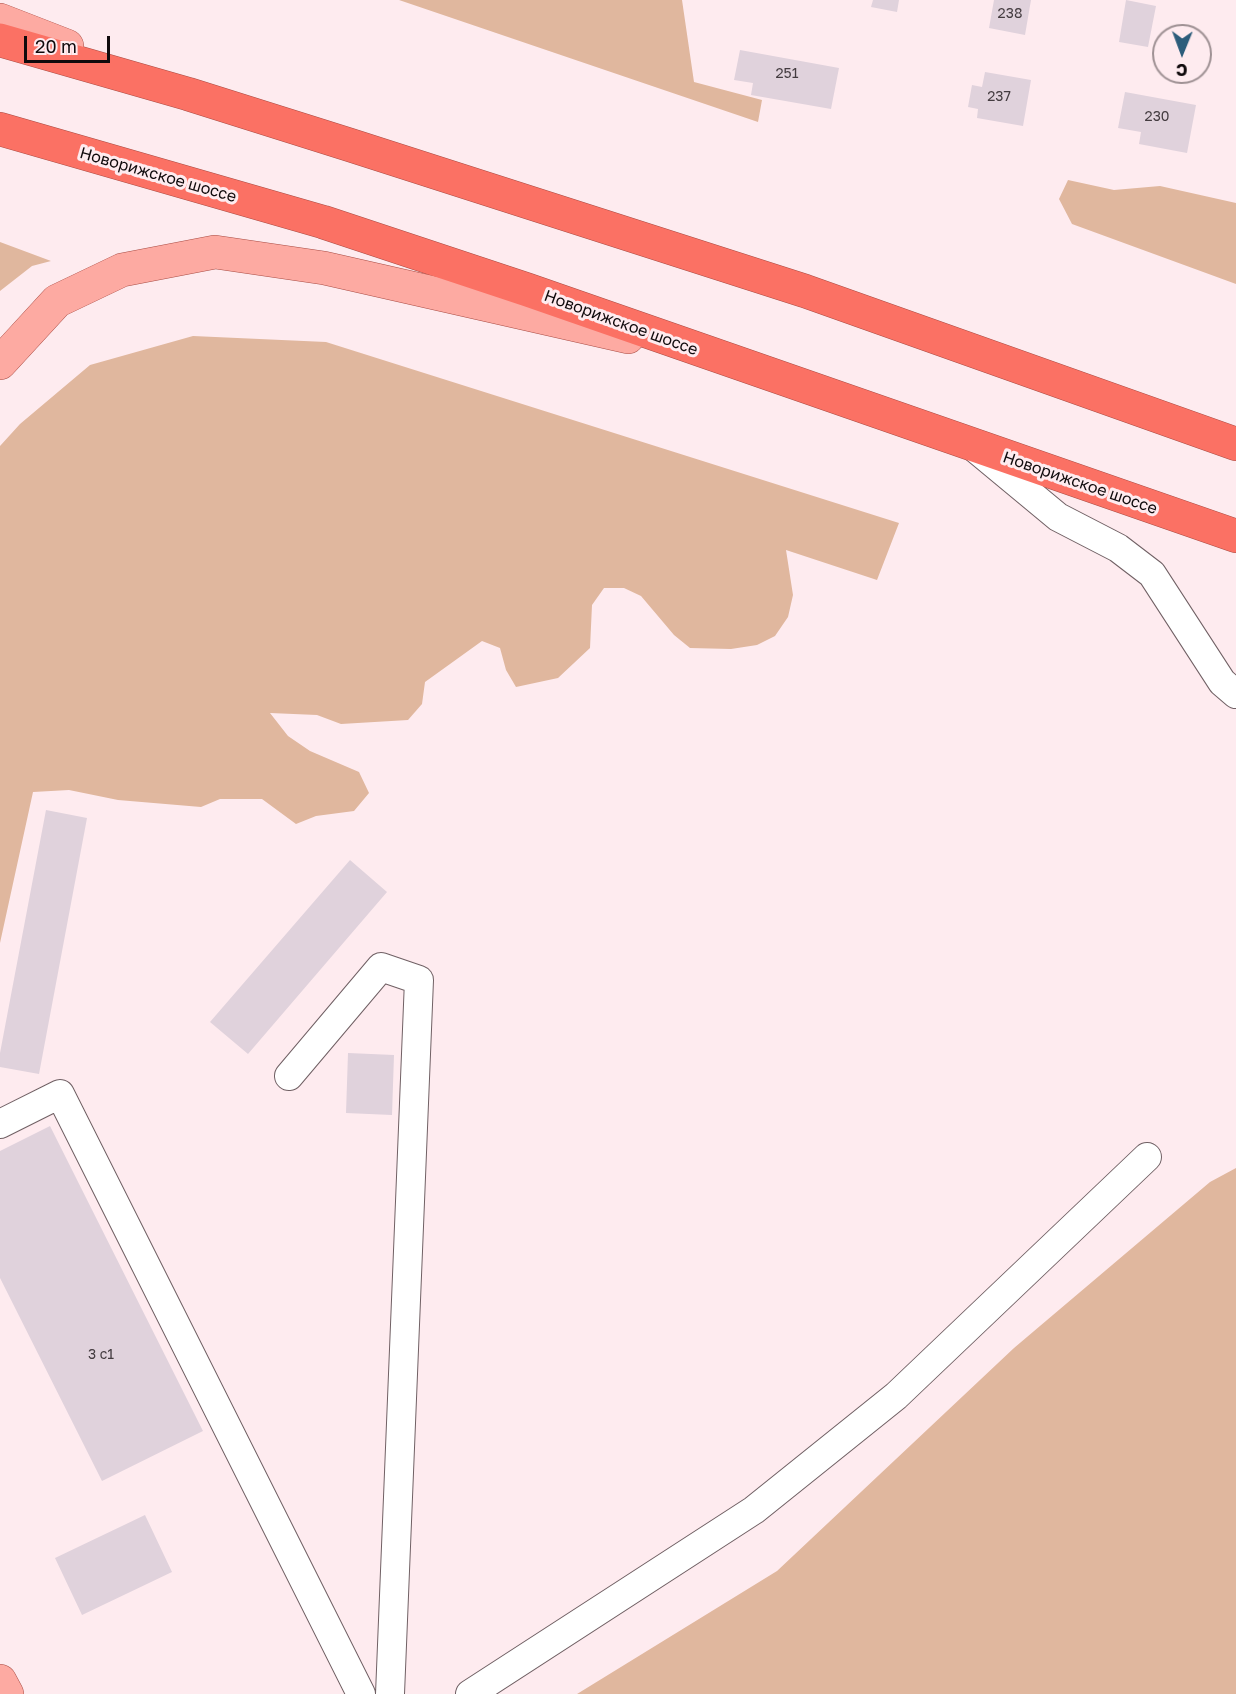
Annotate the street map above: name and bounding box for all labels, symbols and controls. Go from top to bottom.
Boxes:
house number: 238 [998,6,1022,22]
scale bar [27,24,112,62]
north arrow [1152,24,1212,84]
text: 20 m [35,35,77,57]
text: С [1176,60,1188,80]
house number: 251 [775,66,799,82]
house number: 237 [987,89,1011,105]
house number: 230 [1145,109,1169,125]
street label: Новорижское шоссе [77,143,239,207]
street label: Новорижское шоссе [541,286,701,360]
street label: Новорижское шоссе [1000,448,1160,518]
house number: 3 с1 [88,1347,114,1363]

